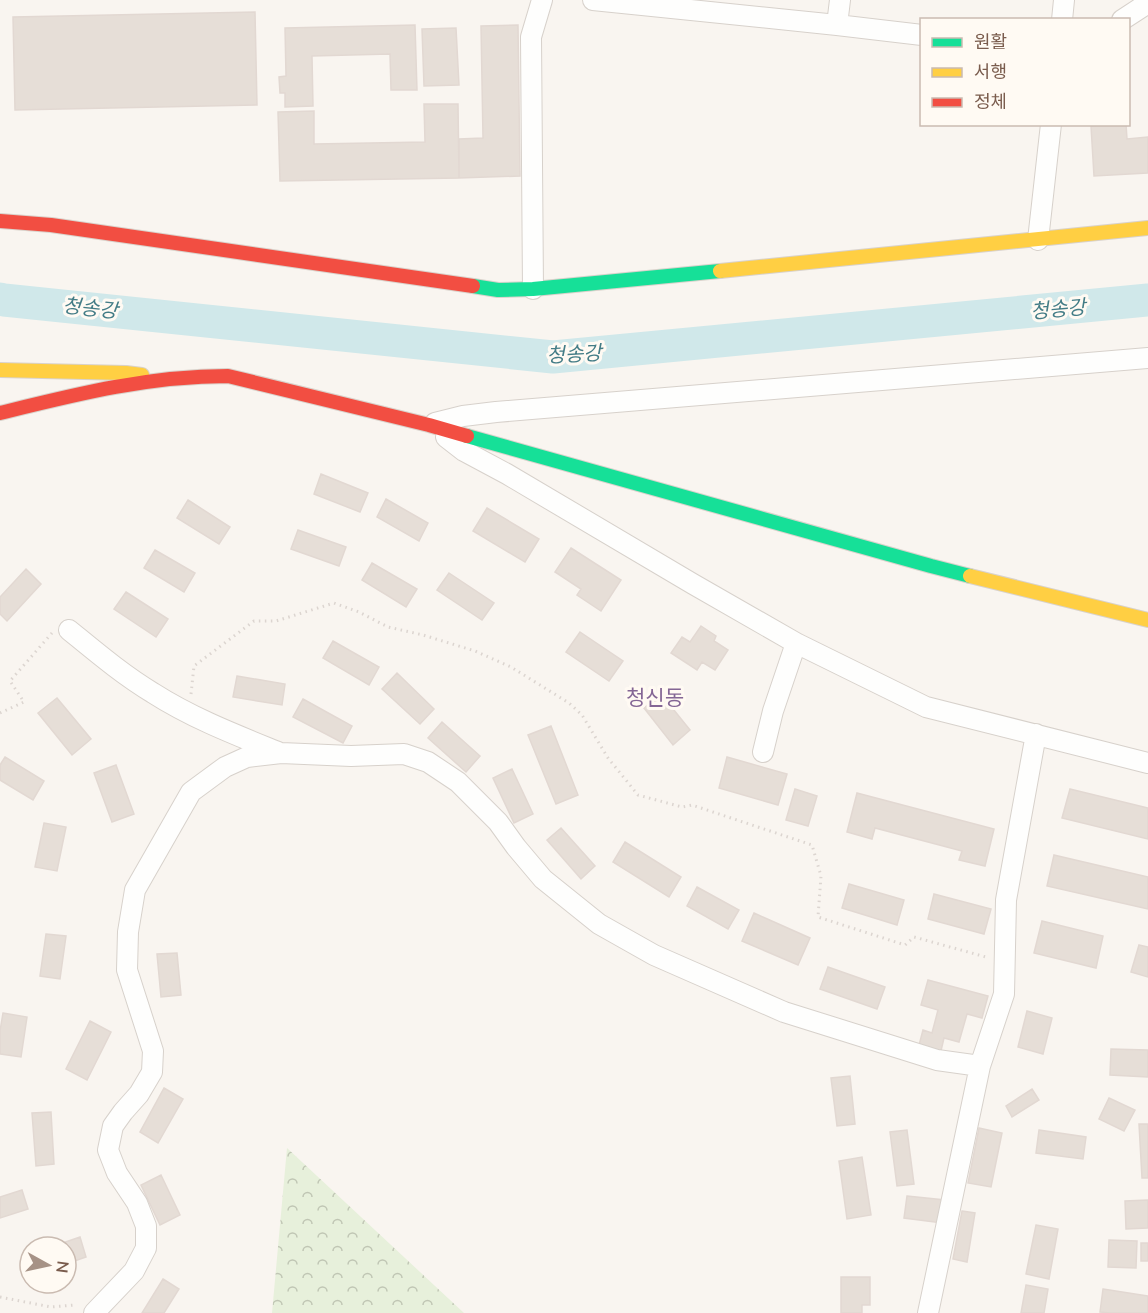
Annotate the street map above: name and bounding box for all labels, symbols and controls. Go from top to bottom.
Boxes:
legend [920,18,1130,126]
text: 원활 [974,30,1007,54]
text: 서행 [974,60,1007,84]
text: 정체 [974,90,1007,114]
water label: 청송강 [61,292,121,325]
water label: 청송강 [1029,293,1089,325]
water label: 청송강 [546,339,605,369]
district label: 청신동 [626,684,684,712]
north arrow [18,1235,78,1295]
text: N [50,1259,74,1274]

